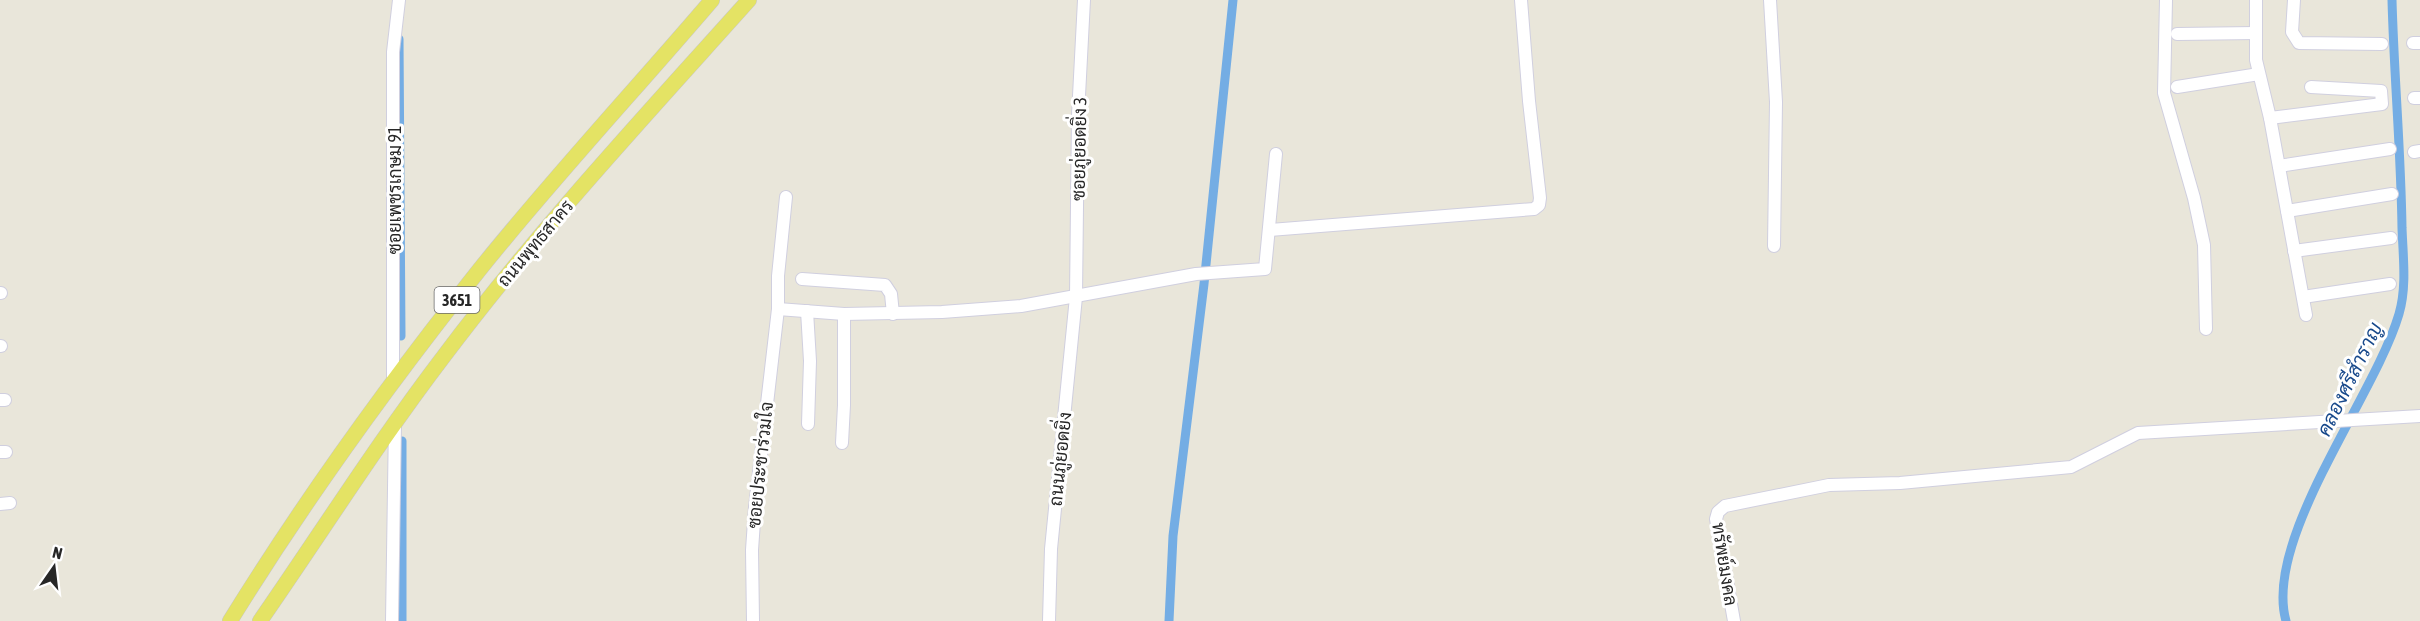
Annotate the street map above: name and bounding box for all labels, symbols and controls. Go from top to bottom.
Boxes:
street label: ซอยภู่ยอดยิ่ง 3 [1063,97,1093,201]
street label: ซอยเพชรเกษม 91 [384,126,405,254]
street label: ถนนพุทธสาคร [493,195,579,292]
road number: 3651 [434,287,480,313]
water label: คลองศรีสำราญ [2311,318,2387,440]
street label: ซอยประชาร่วมใจ [741,400,777,529]
street label: ถนนภู่ยอดยิ่ง [1040,410,1078,507]
street label: ทรัพย์มงคล [1708,520,1744,607]
north arrow [24,537,84,597]
text: N [51,543,64,562]

